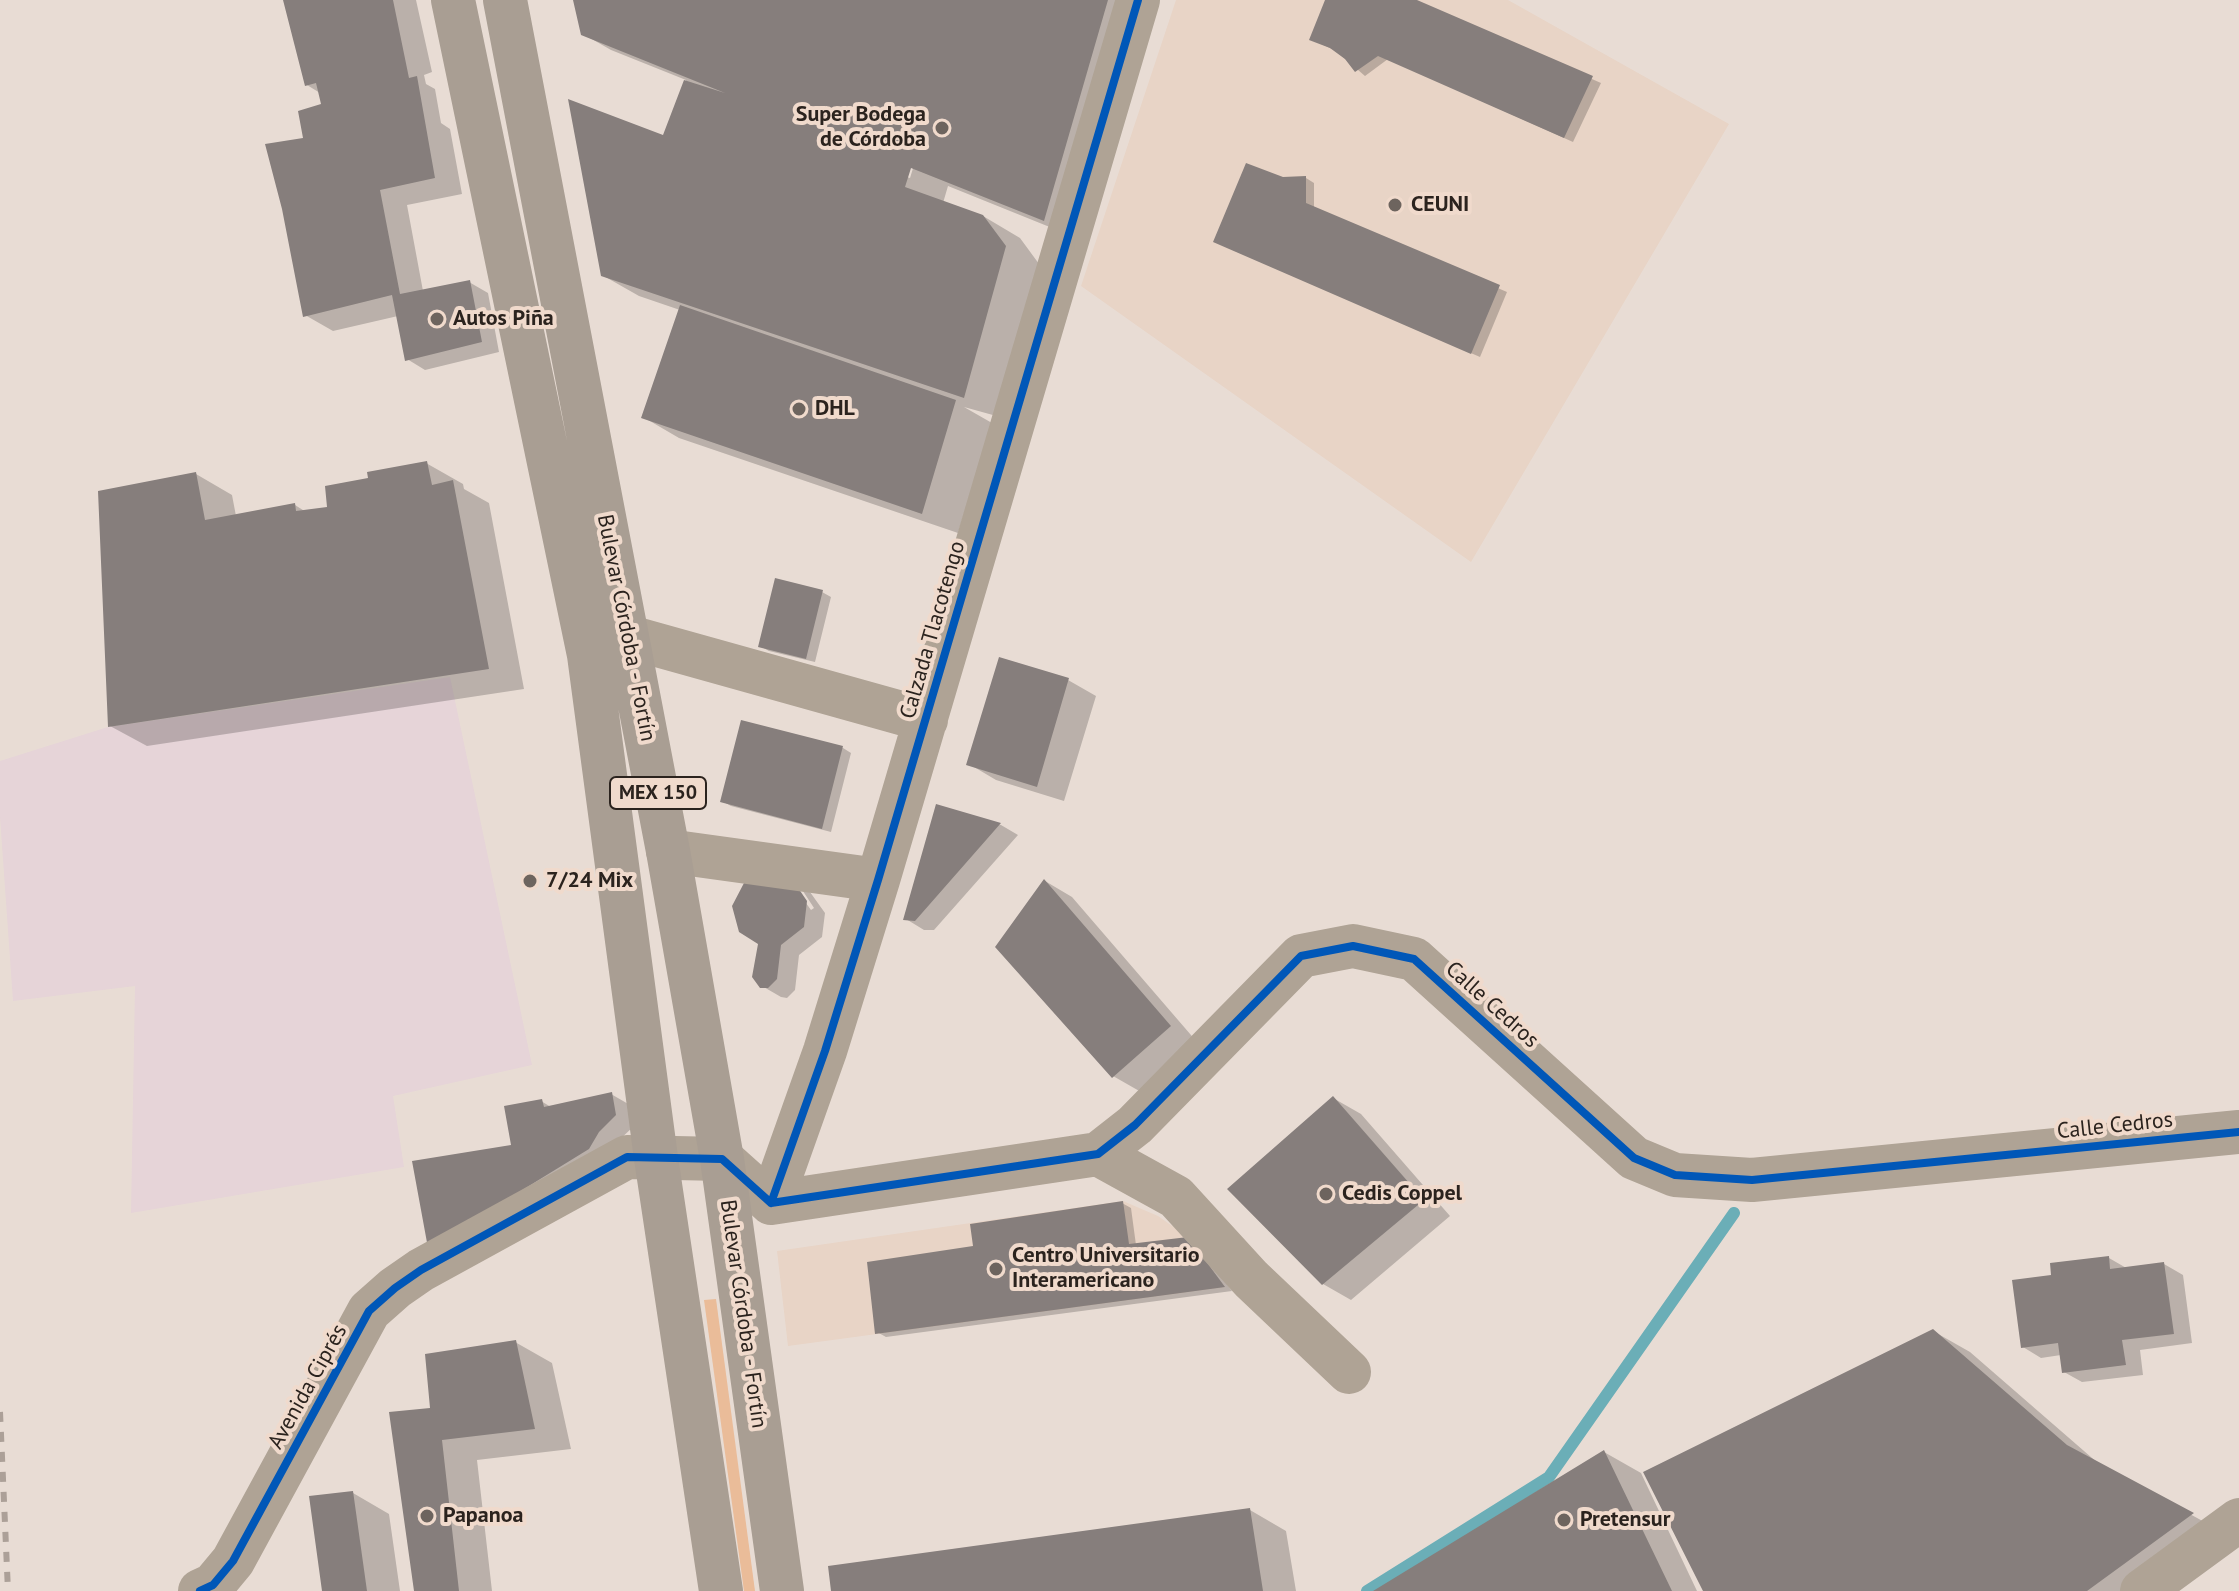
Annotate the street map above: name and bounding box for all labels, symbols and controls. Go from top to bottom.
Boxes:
place label: Super Bodega de Córdoba [796,102,926,154]
marker: Super Bodega de Córdoba [933,119,951,137]
place label: CEUNI [1411,192,1469,218]
marker: CEUNI [1386,196,1404,214]
place label: Autos Piña [453,306,554,332]
marker: Autos Piña [428,310,446,328]
place label: DHL [815,396,855,422]
marker: DHL [790,400,808,418]
street label: Bulevar Córdoba - Fortín [591,512,661,744]
street label: Calzada Tlacotengo [895,538,971,722]
road number: MEX 150 [610,777,706,809]
place label: 7/24 Mix [546,868,633,894]
marker: 7/24 Mix [521,872,539,890]
street label: Calle Cedros [1440,956,1544,1054]
street label: Calle Cedros [2056,1107,2174,1145]
place label: Cedis Coppel [1342,1181,1462,1207]
marker: Cedis Coppel [1317,1185,1335,1203]
street label: Bulevar Córdoba - Fortín [714,1198,772,1430]
place label: Centro Universitario Interamericano [1012,1243,1200,1294]
marker: Centro Universitario Interamericano [987,1260,1005,1278]
street label: Avenida Ciprés [263,1320,353,1454]
place label: Papanoa [443,1503,523,1529]
marker: Papanoa [418,1507,436,1525]
place label: Pretensur [1580,1507,1670,1533]
marker: Pretensur [1555,1511,1573,1529]

